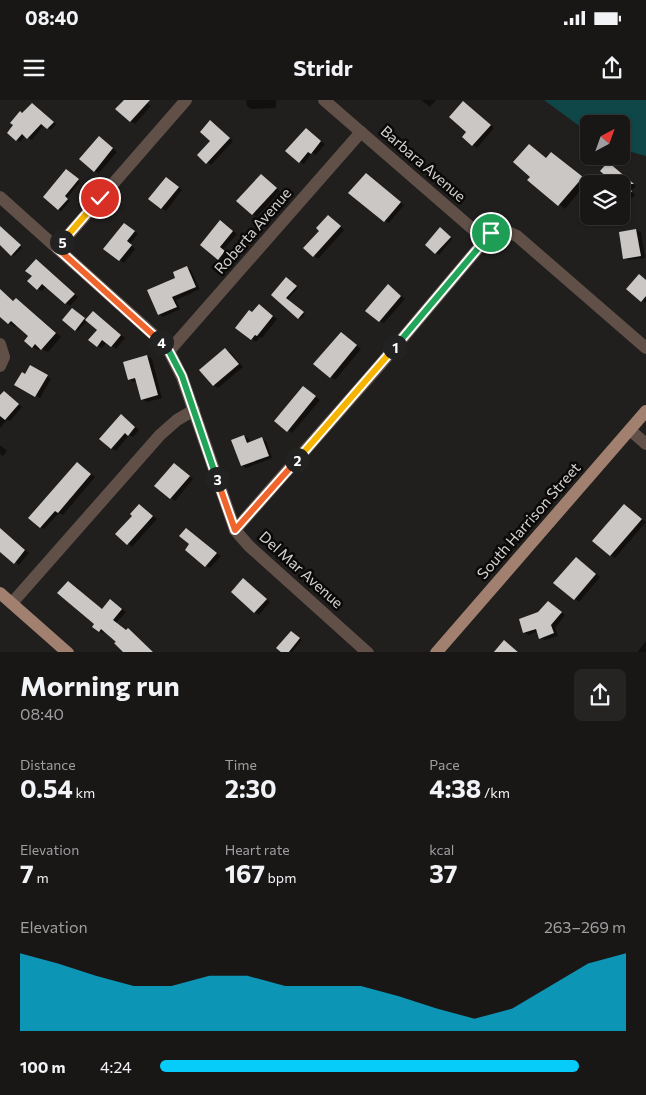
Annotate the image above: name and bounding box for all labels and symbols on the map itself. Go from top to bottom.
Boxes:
north arrow [580,115,630,165]
street label: Barbara Avenue [377,121,470,205]
pin [79,177,121,219]
street label: Roberta Avenue [210,184,295,277]
pin [470,212,512,254]
pin: 5 [50,230,74,254]
pin: 4 [148,330,174,354]
pin: 1 [382,334,408,360]
pin: 2 [284,448,310,472]
street label: South Harrison Street [473,458,584,582]
pin: 3 [204,466,230,492]
street label: Del Mar Avenue [256,527,347,612]

